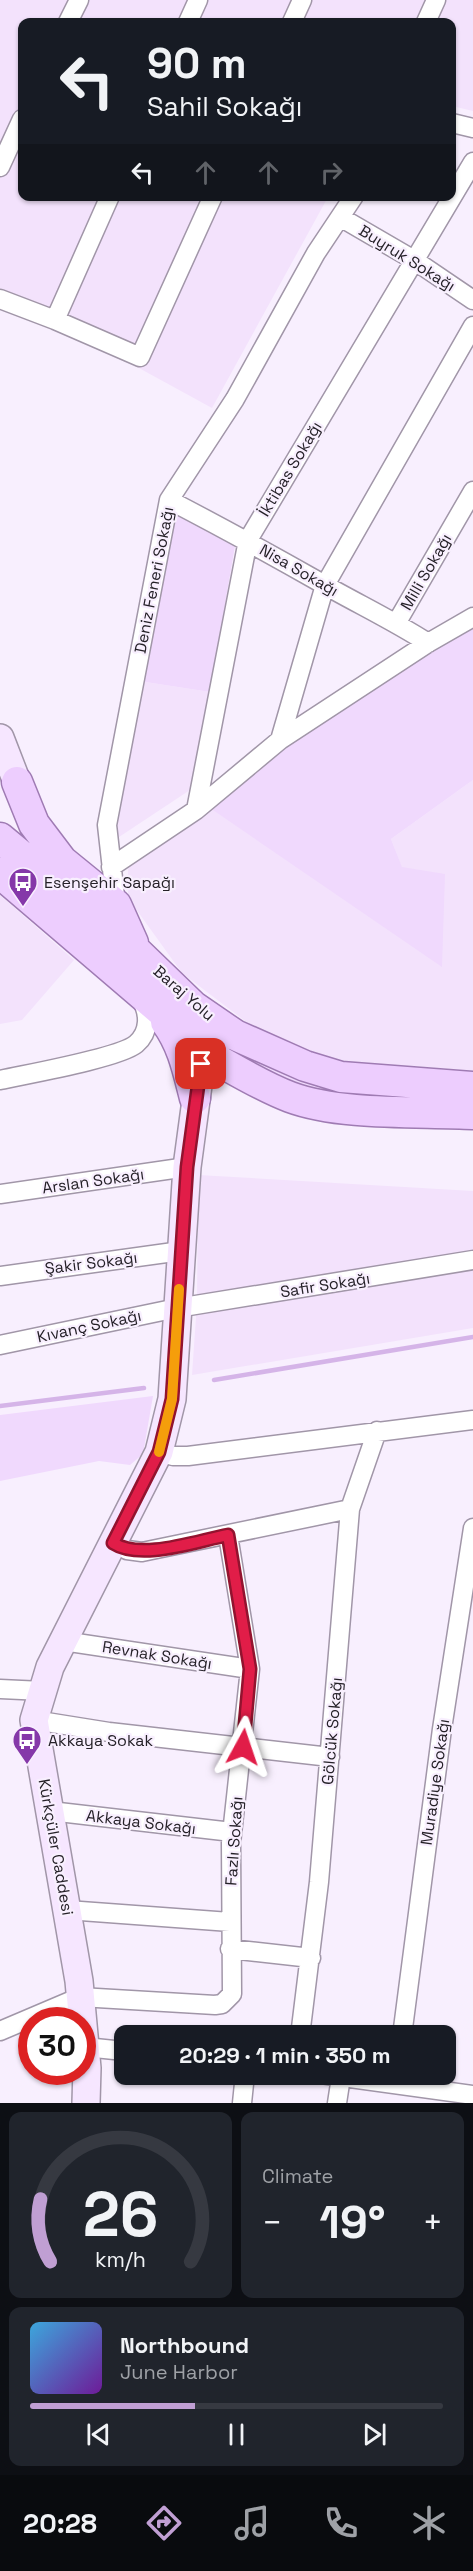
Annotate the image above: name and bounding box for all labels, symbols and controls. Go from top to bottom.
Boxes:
text: 90 m [147,37,247,90]
icon: left [48,42,126,120]
text: Sahil Sokağı [147,89,302,124]
icon: left [126,156,159,189]
icon: ahead [189,156,222,189]
icon: ahead [252,156,285,189]
icon: right [315,156,348,189]
street label: Buyruk Sokağı [355,220,459,296]
street label: İktibas Sokağı [253,418,327,520]
street label: Deniz Feneri Sokağı [129,505,179,655]
street label: Milli Sokağı [396,530,456,614]
street label: Nisa Sokağı [256,539,342,601]
bus stop icon: Esenşehir Sapağı [7,866,39,908]
place label: Esenşehir Sapağı [44,872,175,893]
street label: Baraj Yolu [149,961,219,1025]
pin [175,1038,226,1089]
icon: arrive [184,1047,217,1080]
street label: Arslan Sokağı [41,1163,145,1199]
street label: Şakir Sokağı [44,1247,138,1279]
street label: Safir Sokağı [279,1268,371,1302]
street label: Kıvanç Sokağı [35,1305,143,1347]
street label: Revnak Sokağı [101,1636,213,1674]
street label: Gölcük Sokağı [317,1676,347,1786]
position arrow [211,1715,275,1779]
street label: Muradiye Sokağı [416,1718,454,1846]
bus stop icon: Akkaya Sokak [11,1724,43,1766]
place label: Akkaya Sokak [48,1730,154,1751]
street label: Kürkçüler Caddesi [34,1777,78,1917]
street label: Fazlı Sokağı [220,1796,248,1886]
street label: Akkaya Sokağı [85,1805,197,1839]
speed limit sign: 30 [18,2007,96,2085]
text: 20:29 · 1 min · 350 m [179,2041,391,2069]
text: Climate [262,2163,333,2189]
text: 26 [83,2175,158,2254]
text: 19° [320,2194,385,2251]
text: − [262,2202,282,2244]
text: + [423,2202,443,2244]
text: km/h [95,2246,146,2273]
text: Northbound [120,2331,249,2359]
text: June Harbor [120,2359,238,2385]
icon: previous [82,2418,115,2451]
icon: pause [220,2418,253,2451]
icon: next [358,2418,391,2451]
icon: directions [143,2502,185,2544]
icon: music [231,2502,273,2544]
icon: phone [320,2502,362,2544]
icon: climate [408,2502,450,2544]
text: 20:28 [23,2506,97,2541]

